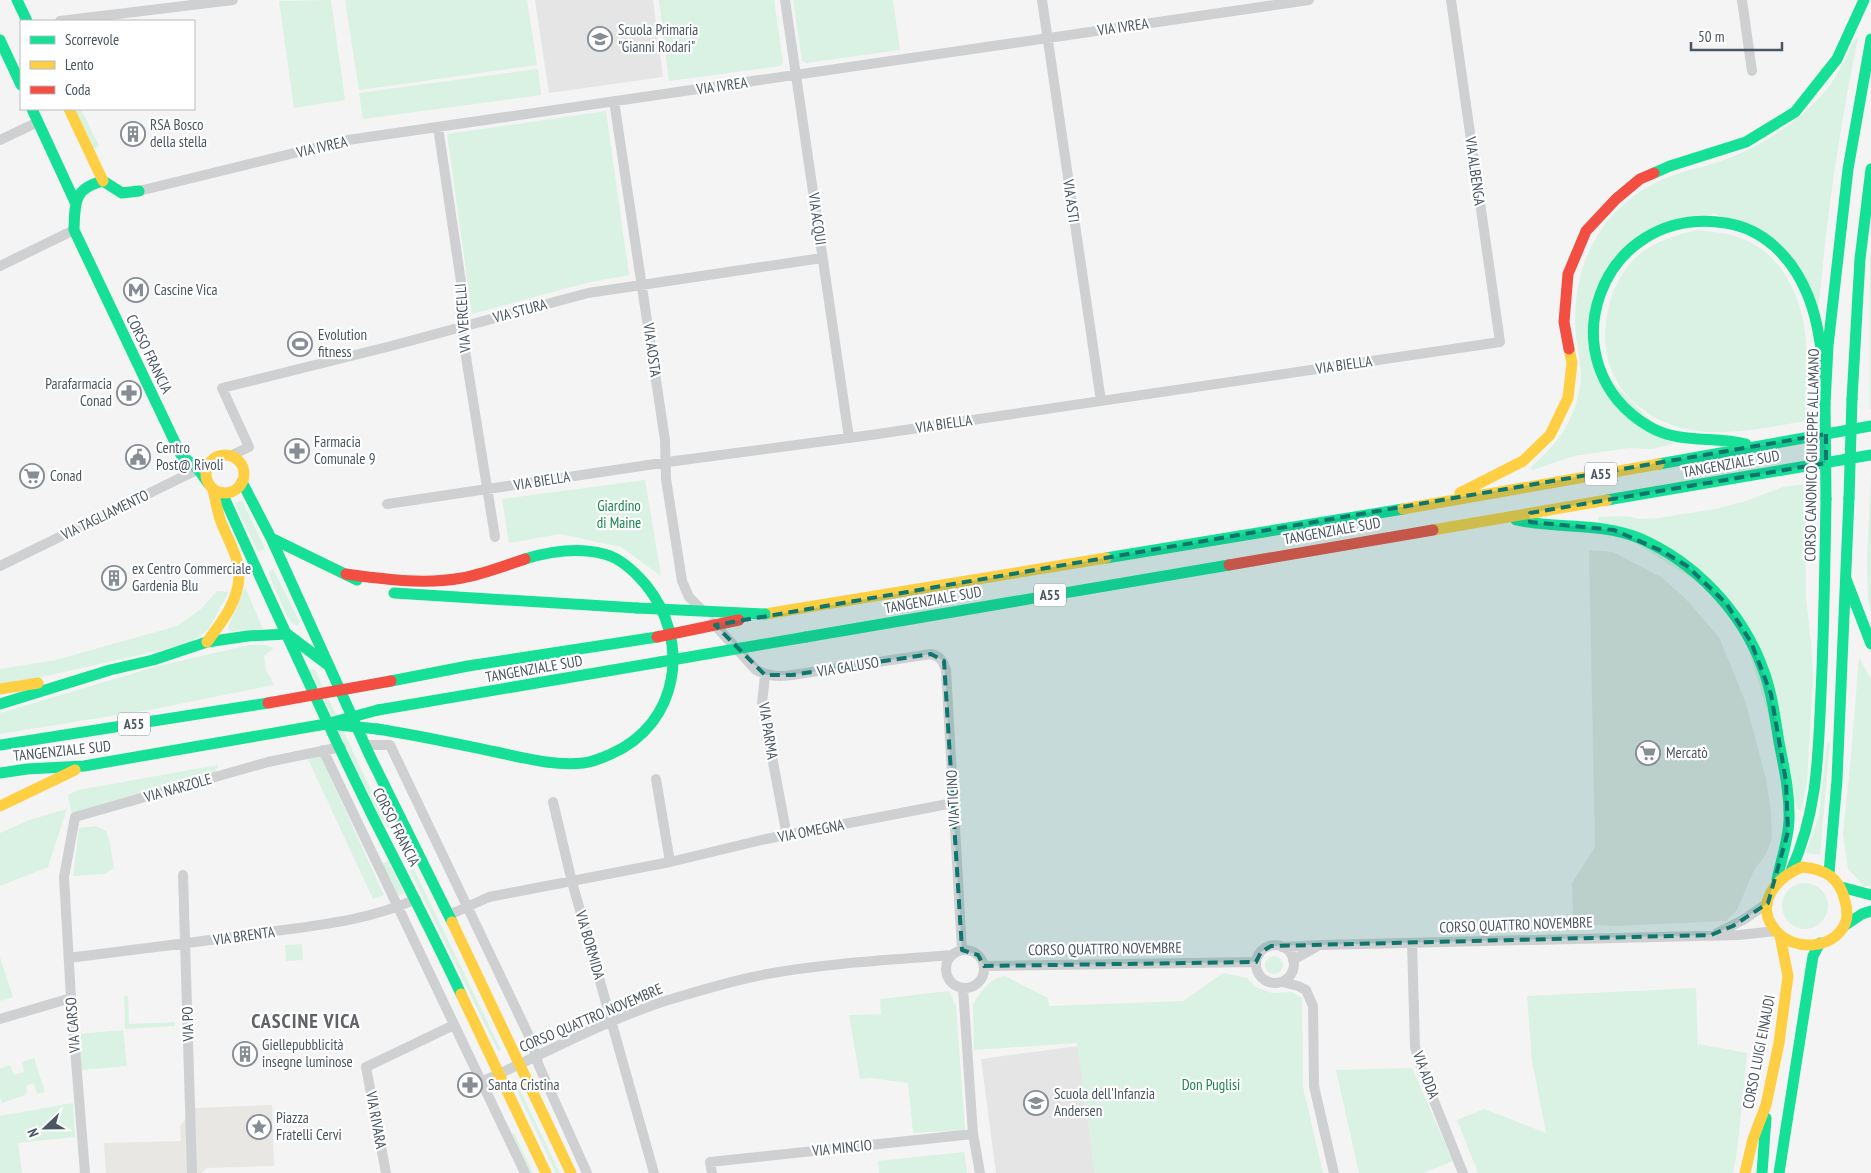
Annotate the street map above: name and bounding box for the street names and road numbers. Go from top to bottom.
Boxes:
street label: VIA IVREA [1095,13,1151,40]
street label: VIA IVREA [694,72,750,99]
street label: VIA IVREA [294,131,350,162]
street label: VIA ALBENGA [1461,134,1490,207]
street label: VIA ASTI [1059,177,1084,224]
street label: VIA ACQUI [804,191,831,246]
street label: VIA VERCELLI [451,283,474,354]
street label: VIA STURA [490,294,550,327]
street label: CORSO FRANCIA [122,311,177,397]
street label: VIA AOSTA [639,321,666,379]
street label: CORSO CANONICO GIUSEPPE ALLAMANO [1800,348,1823,562]
street label: VIA BIELLA [1313,351,1374,378]
street label: VIA BIELLA [913,410,974,437]
street label: TANGENZIALE SUD [1681,446,1781,481]
road number: A55 [1585,462,1617,486]
street label: VIA BIELLA [511,467,572,494]
street label: VIA TAGLIAMENTO [57,485,152,544]
street label: TANGENZIALE SUD [1282,513,1382,548]
street label: TANGENZIALE SUD [883,582,983,617]
road number: A55 [1034,584,1066,606]
street label: TANGENZIALE SUD [484,651,584,686]
street label: VIA CALUSO [815,652,880,681]
street label: VIA PARMA [754,700,782,762]
road number: A55 [118,712,150,736]
street label: TANGENZIALE SUD [12,736,112,765]
street label: VIA NARZOLE [141,769,214,807]
street label: VIA TICINO [942,769,964,828]
street label: CORSO FRANCIA [369,784,425,870]
street label: VIA OMEGNA [775,815,846,846]
street label: VIA BORMIDA [571,907,610,982]
street label: CORSO QUATTRO NOVEMBRE [1439,912,1593,937]
street label: VIA BRENTA [211,922,277,949]
street label: CORSO QUATTRO NOVEMBRE [1028,938,1182,959]
street label: CORSO QUATTRO NOVEMBRE [516,979,665,1056]
street label: CORSO LUIGI EINAUDI [1738,993,1779,1110]
street label: VIA CARSO [61,997,84,1054]
street label: VIA PO [177,1006,198,1043]
street label: VIA ADDA [1409,1047,1444,1102]
street label: VIA RIVARA [362,1089,391,1151]
street label: VIA MINCIO [810,1135,873,1160]

